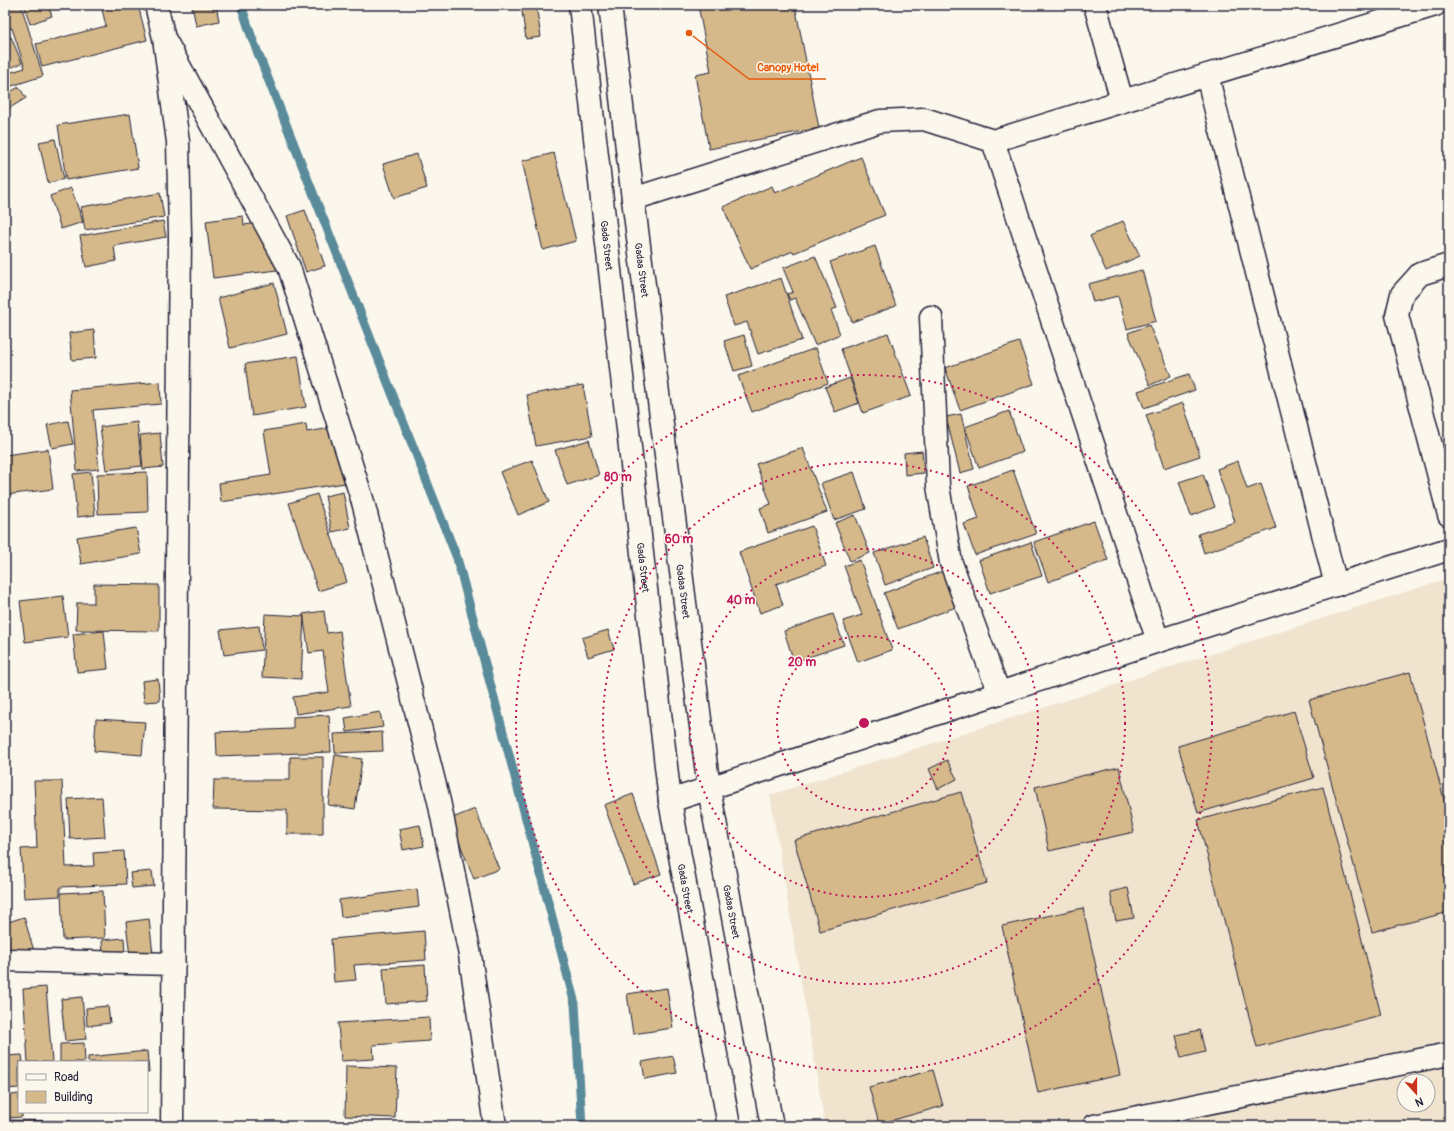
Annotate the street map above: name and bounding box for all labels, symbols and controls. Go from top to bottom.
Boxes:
callout: Canopy Hotel [749,56,826,79]
text: Canopy Hotel [757,61,819,74]
street label: Gada Street [597,220,615,272]
street label: Gadaa Street [632,242,651,299]
text: 80 m [604,470,632,485]
text: 60 m [665,532,694,547]
street label: Gada Street [634,542,651,594]
street label: Gadaa Street [673,564,692,620]
text: 40 m [726,593,756,608]
text: 20 m [788,655,816,670]
centre of rings [857,716,871,730]
street label: Gada Street [675,863,695,915]
street label: Gadaa Street [720,884,742,941]
legend [18,1061,148,1113]
text: Road [54,1070,79,1085]
north arrow [1396,1073,1436,1113]
text: Building [54,1090,93,1105]
text: N [1413,1094,1425,1109]

